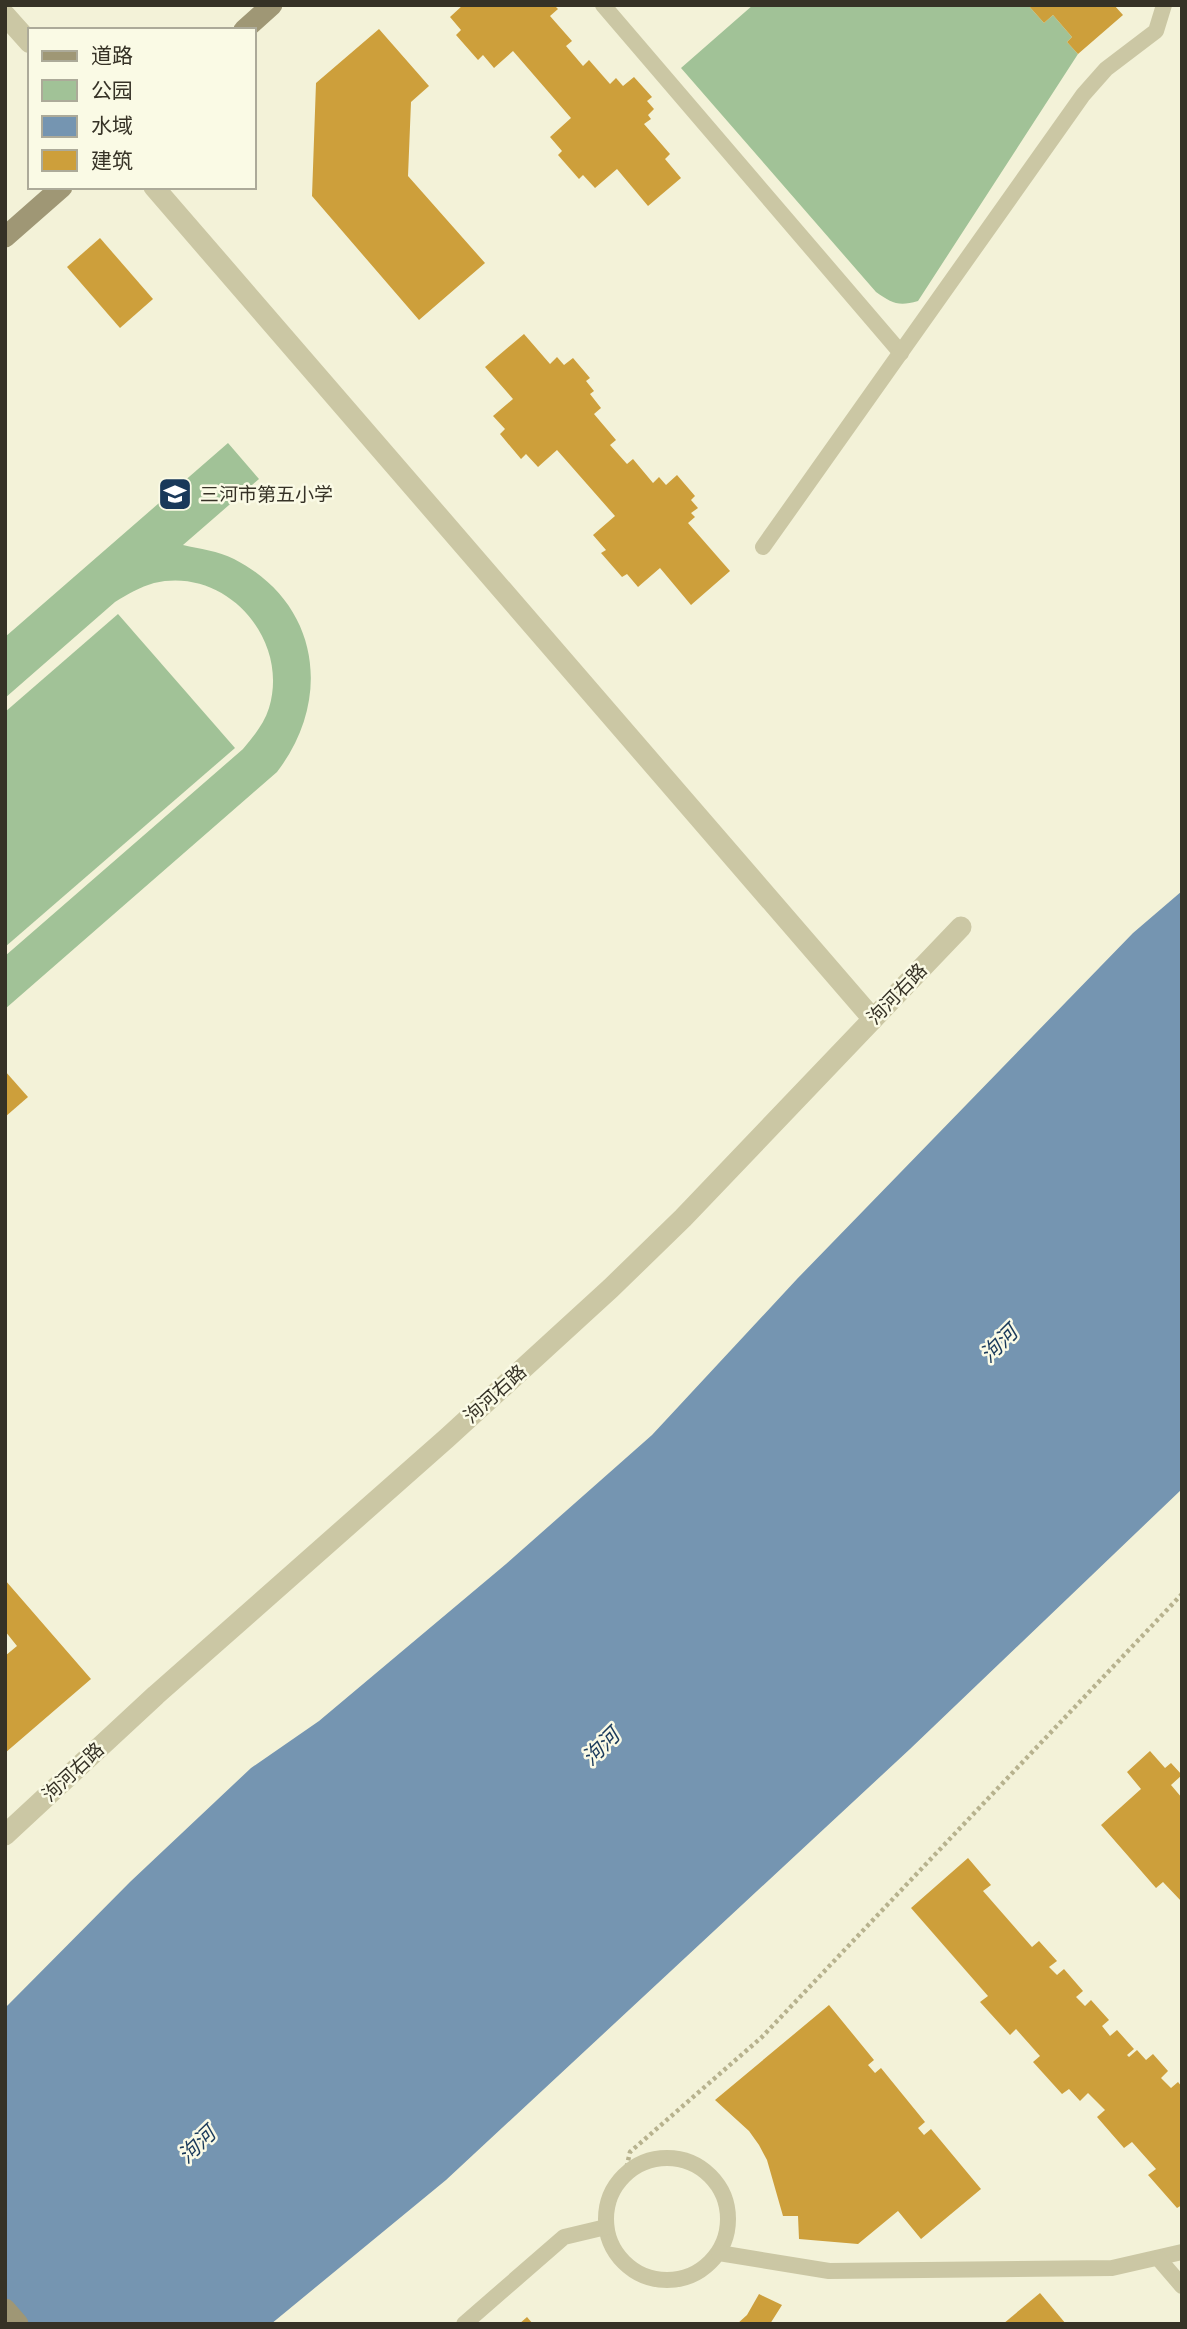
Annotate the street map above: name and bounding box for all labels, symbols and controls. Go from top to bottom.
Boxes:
legend [28,28,256,189]
text: 道路 [91,43,133,69]
text: 公园 [91,78,133,104]
text: 水域 [91,113,133,139]
text: 建筑 [91,148,133,174]
school or university icon: 三河市第五小学 [156,475,194,513]
place label: 三河市第五小学 [200,483,333,506]
street label: 泃河右路 [862,959,932,1029]
water label: 泃河 [975,1317,1026,1368]
street label: 泃河右路 [459,1360,531,1428]
water label: 泃河 [577,1720,628,1771]
street label: 泃河右路 [37,1738,109,1806]
water label: 泃河 [173,2118,224,2169]

